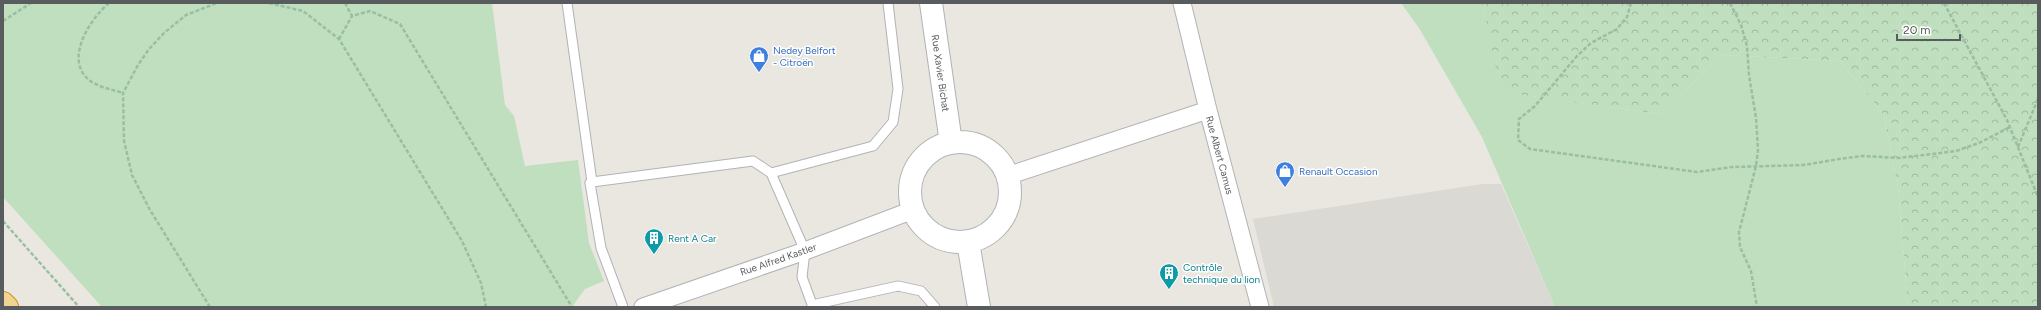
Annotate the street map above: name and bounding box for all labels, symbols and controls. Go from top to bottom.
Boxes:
scale bar [1897,16,1960,42]
text: 20 m [1903,23,1931,37]
street label: Rue Xavier Bichat [929,34,952,113]
place label: Nedey Belfort - Citroën [773,44,836,69]
shop icon: Nedey Belfort - Citroën [748,45,770,73]
street label: Rue Albert Camus [1203,114,1236,196]
shop icon: Renault Occasion [1274,160,1296,188]
place label: Renault Occasion [1299,165,1378,178]
building icon: Rent A Car [643,227,665,255]
place label: Rent A Car [668,232,717,245]
street label: Rue Alfred Kastler [738,240,819,279]
place label: Contrôle technique du lion [1183,261,1261,286]
building icon: Contrôle technique du lion [1158,262,1180,290]

